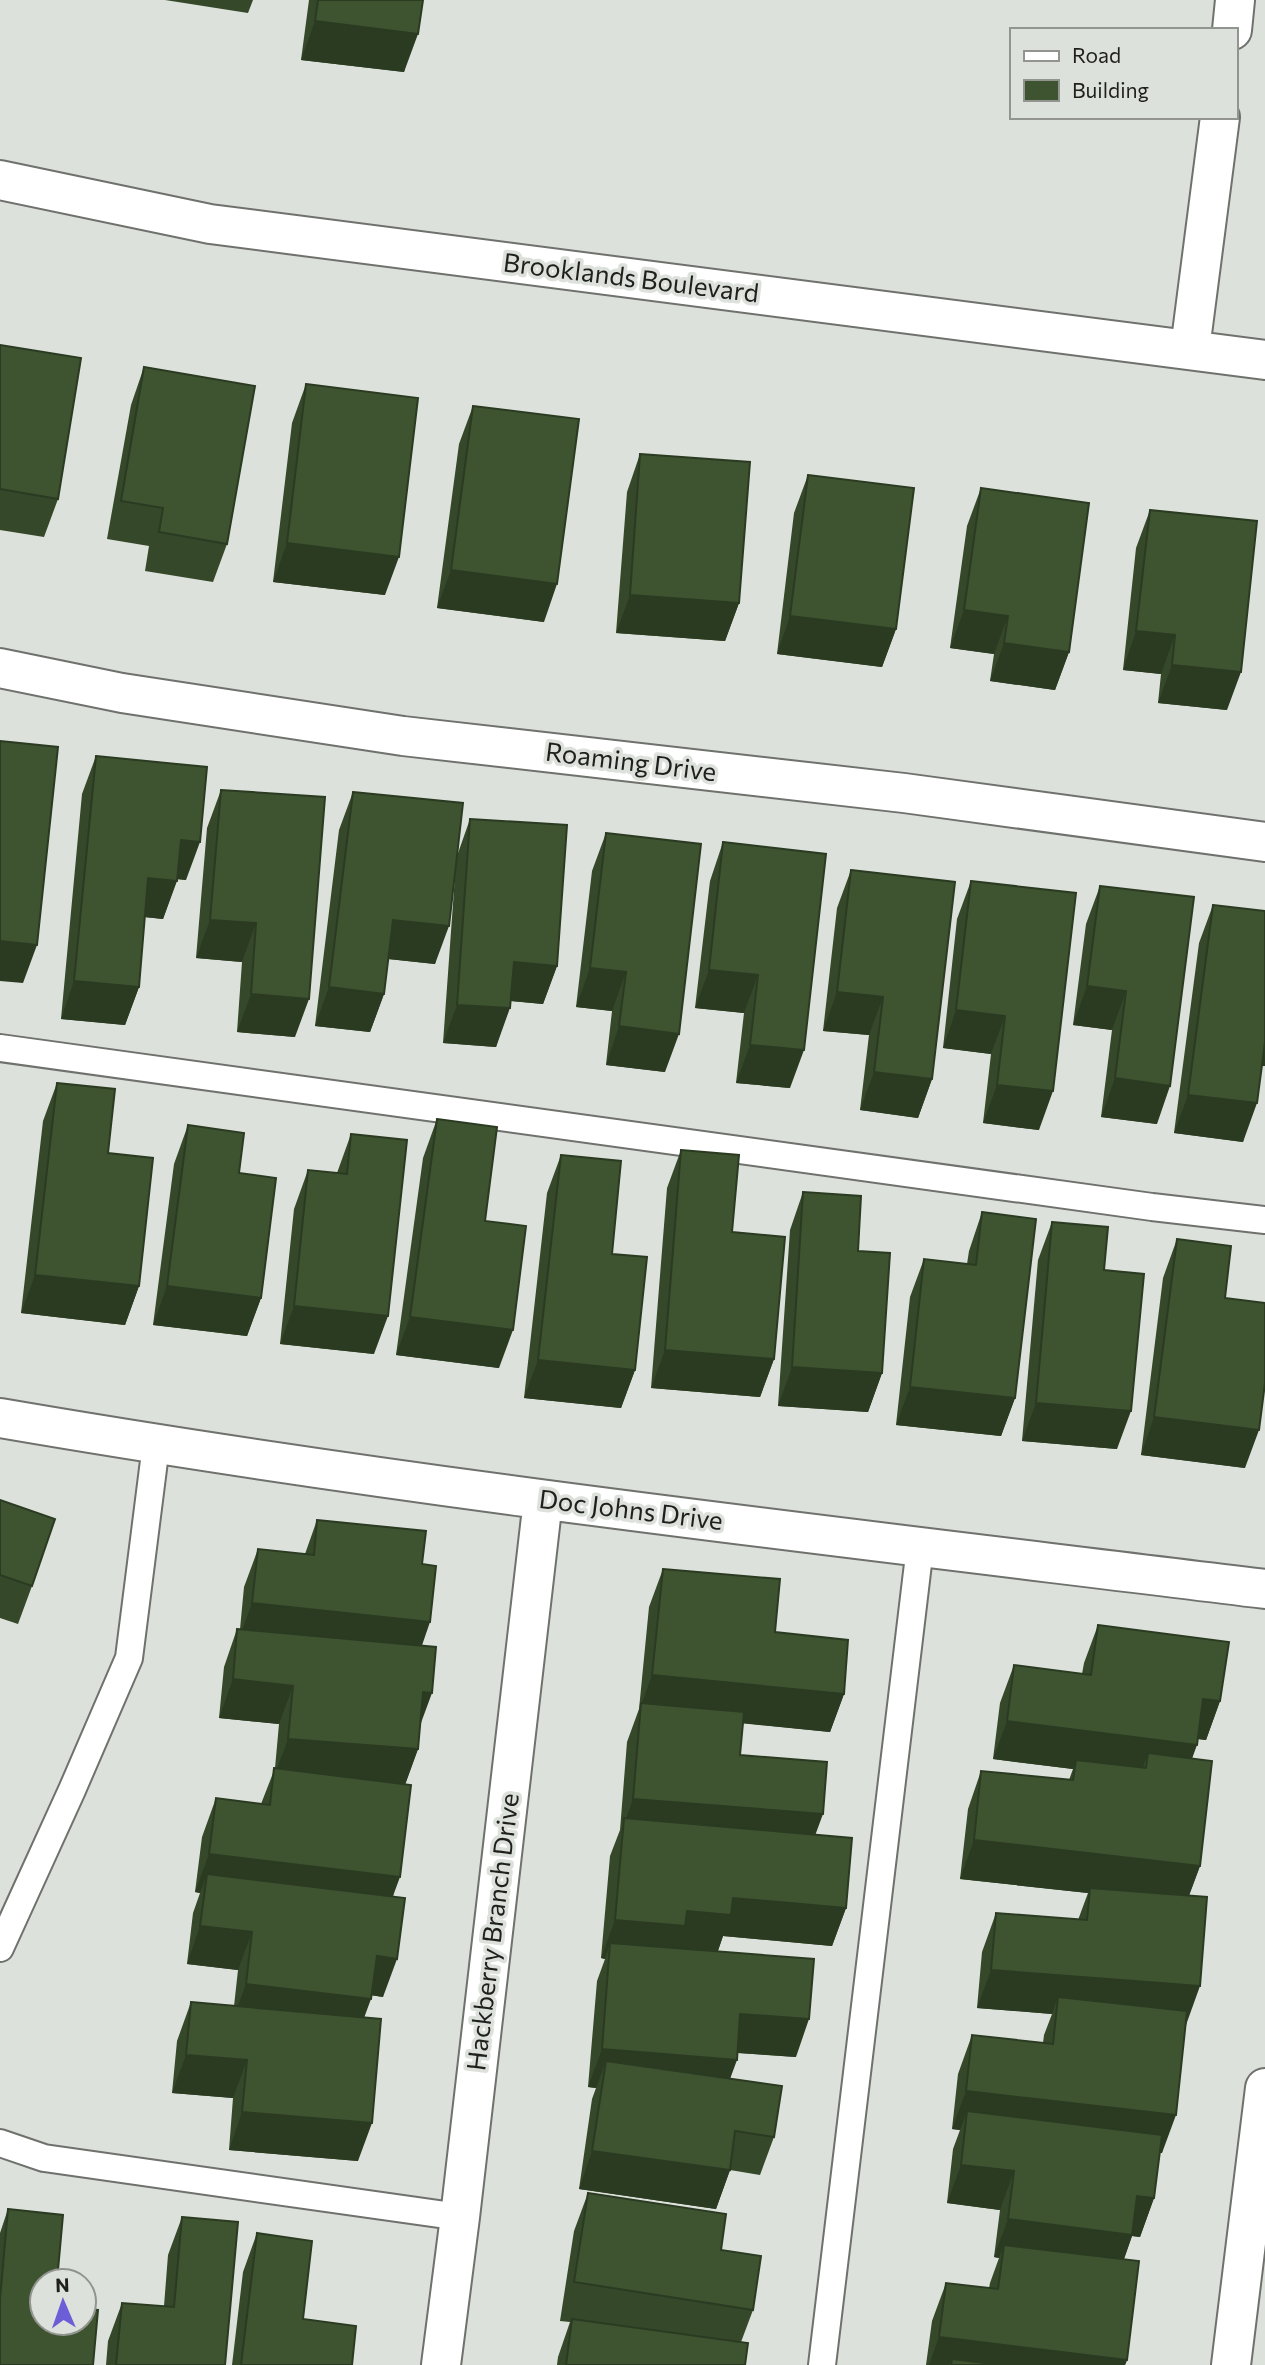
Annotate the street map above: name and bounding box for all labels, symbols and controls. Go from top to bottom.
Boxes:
legend [1010,28,1237,119]
text: Road [1072,42,1121,67]
text: Building [1072,77,1149,102]
street label: Brooklands Boulevard [502,245,761,308]
street label: Roaming Drive [544,735,718,786]
street label: Doc Johns Drive [537,1482,725,1535]
street label: Hackberry Branch Drive [459,1791,524,2072]
north arrow [28,2267,98,2337]
text: N [55,2273,70,2296]

